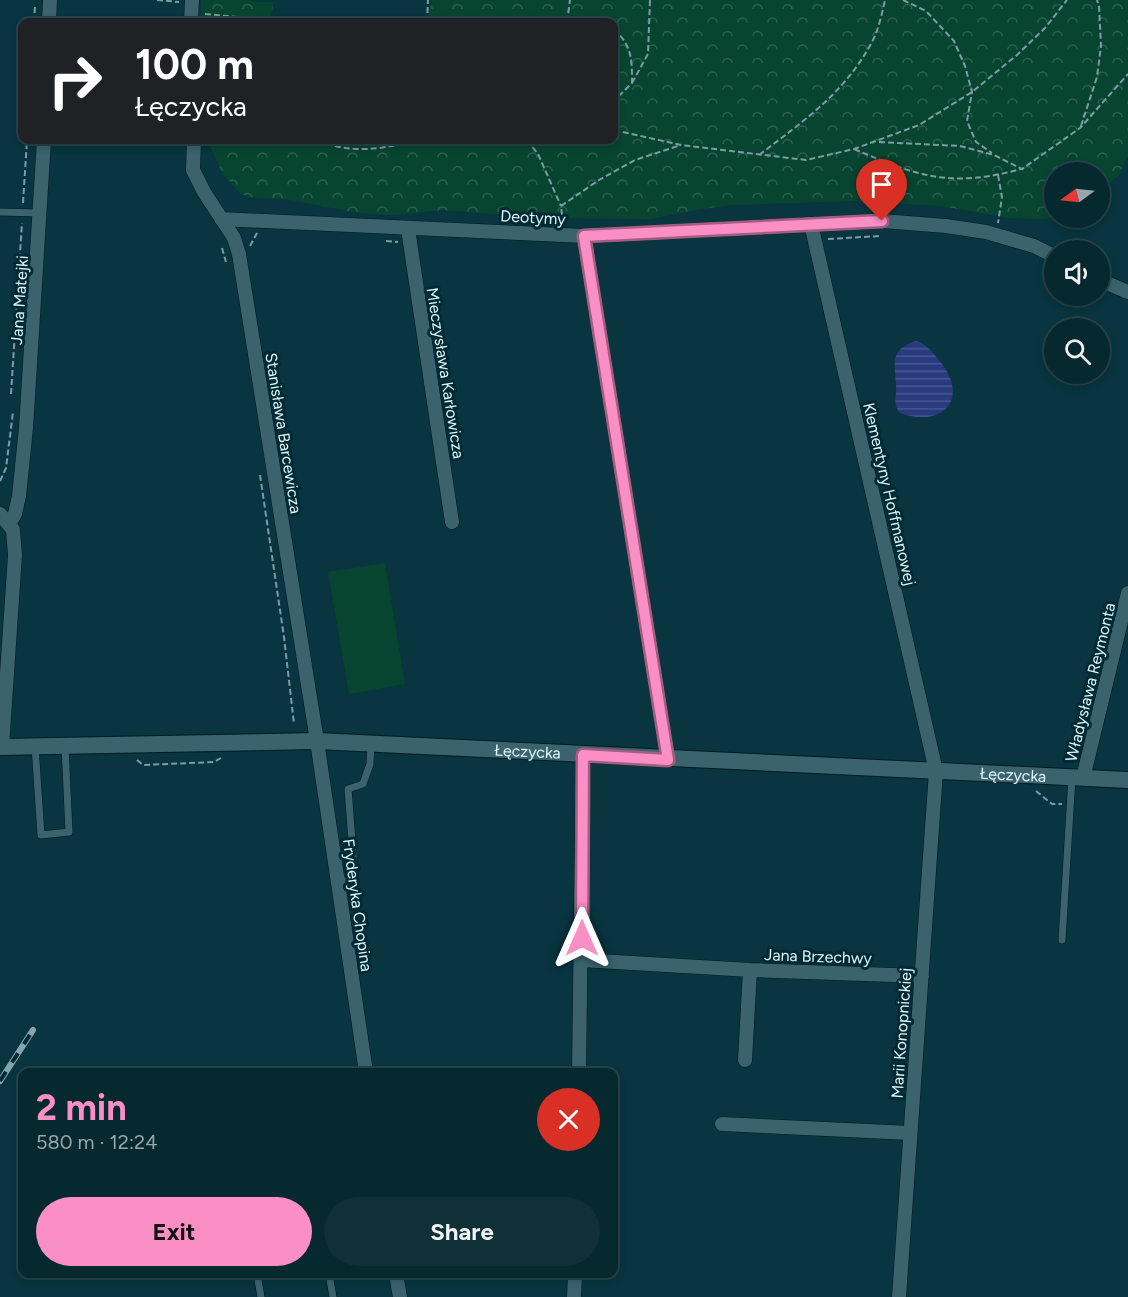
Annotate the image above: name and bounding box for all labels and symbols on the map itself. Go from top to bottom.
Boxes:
pin [856,159,907,221]
north arrow [1044,162,1110,228]
street label: Deotymy [500,206,567,229]
street label: Jana Matejki [7,255,32,345]
street label: Mieczysława Karłowicza [423,286,468,460]
street label: Stanisława Barcewicza [261,351,306,515]
street label: Klementyny Hoffmanowej [859,401,920,587]
street label: Władysława Reymonta [1062,601,1119,764]
street label: Łęczycka [494,741,561,763]
street label: Łęczycka [980,764,1047,786]
street label: Fryderyka Chopina [339,837,376,973]
position arrow [550,906,614,970]
street label: Jana Brzechwy [764,945,873,968]
street label: Marii Konopnickiej [887,967,916,1099]

